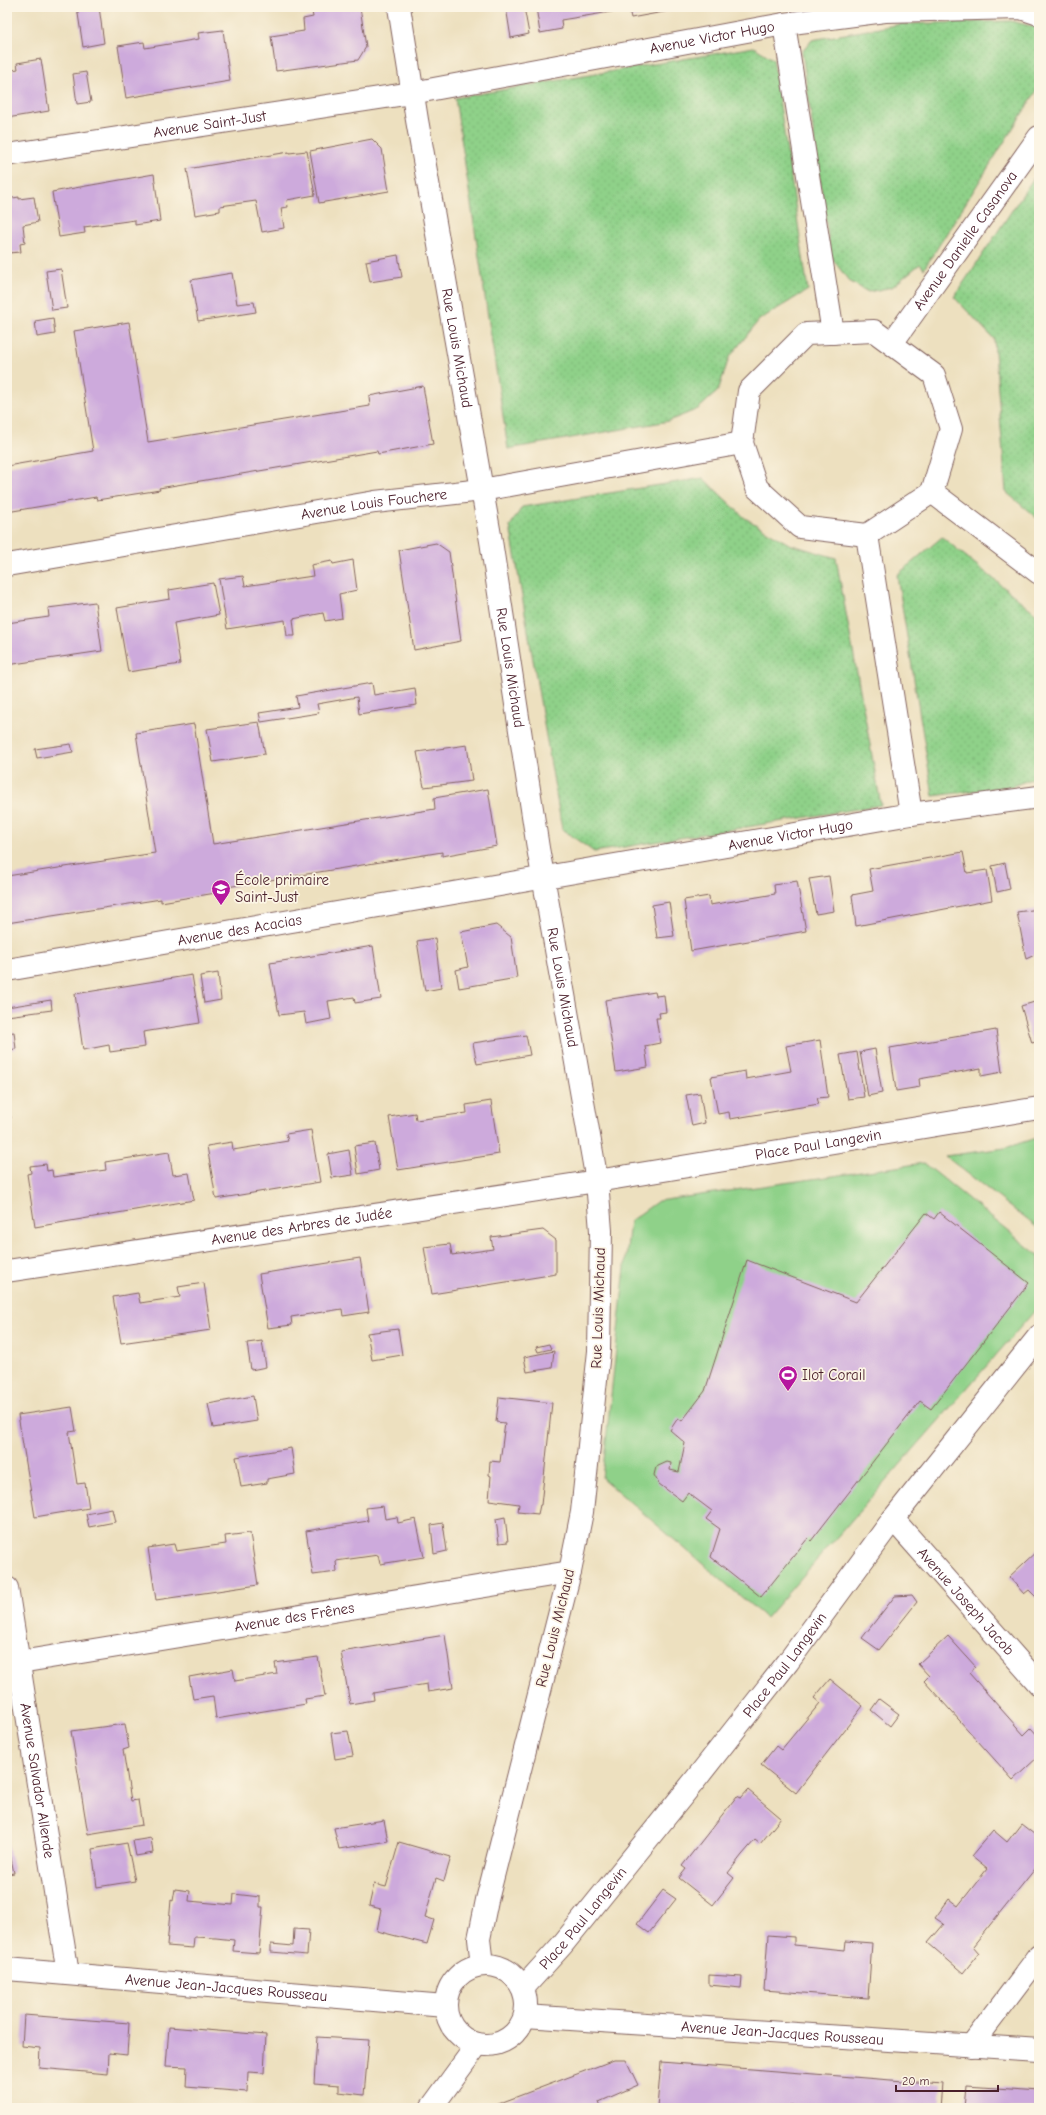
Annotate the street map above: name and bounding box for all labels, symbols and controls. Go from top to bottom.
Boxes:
street label: Avenue Victor Hugo [648,17,776,58]
street label: Avenue Saint-Just [152,106,268,141]
street label: Avenue Danielle Casanova [909,167,1021,314]
street label: Rue Louis Michaud [438,287,476,409]
street label: Avenue Louis Fouchere [299,485,449,524]
street label: Rue Louis Michaud [492,606,528,729]
street label: Avenue Victor Hugo [727,815,854,854]
place label: École primaire Saint-Just [235,870,330,906]
school or university icon: École primaire Saint-Just [210,878,232,906]
street label: Avenue des Acacias [176,910,303,949]
street label: Rue Louis Michaud [543,926,582,1049]
street label: Place Paul Langevin [754,1125,883,1164]
street label: Avenue des Arbres de Judée [210,1203,394,1249]
street label: Rue Louis Michaud [587,1247,609,1369]
sports icon: Ilot Corail [777,1364,799,1392]
place label: Ilot Corail [802,1366,866,1384]
street label: Avenue Joseph Jacob [913,1544,1018,1659]
street label: Rue Louis Michaud [532,1567,578,1689]
street label: Avenue des Frênes [233,1598,356,1636]
street label: Place Paul Langevin [739,1609,830,1721]
street label: Avenue Salvador Allende [16,1702,59,1860]
street label: Place Paul Langevin [535,1863,630,1973]
street label: Avenue Jean-Jacques Rousseau [124,1970,328,2005]
street label: Avenue Jean-Jacques Rousseau [681,2017,884,2049]
scale bar [896,2067,998,2093]
text: 20 m [902,2074,930,2088]

